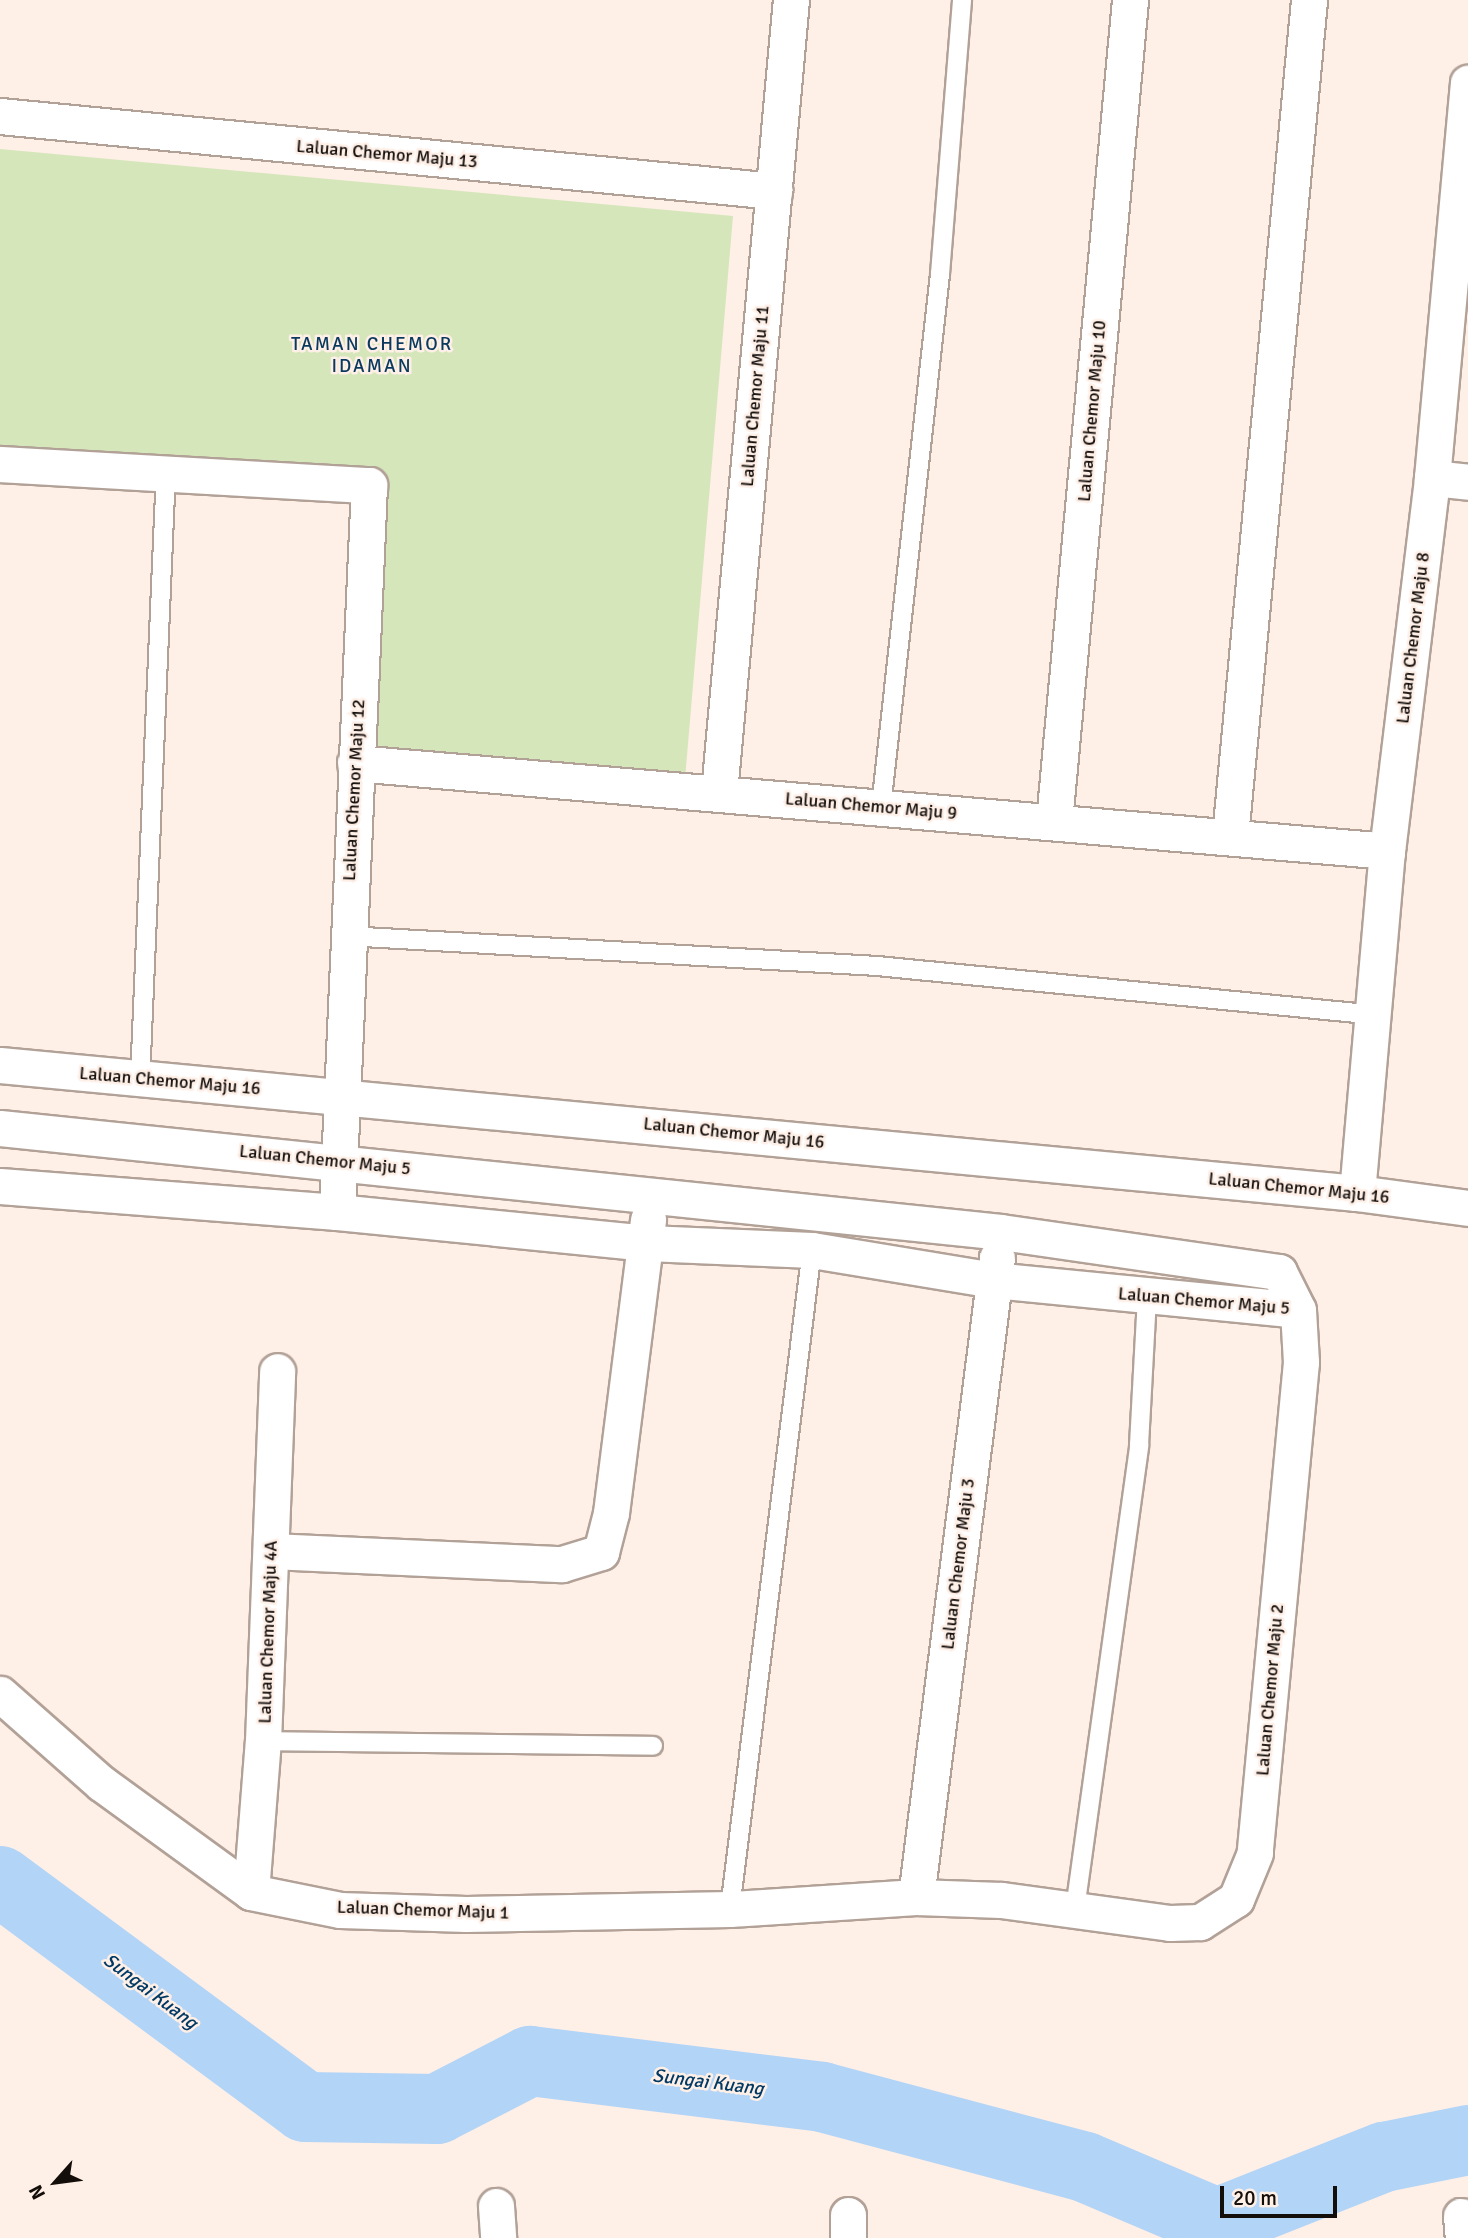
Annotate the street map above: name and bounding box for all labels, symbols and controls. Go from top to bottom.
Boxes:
street label: Laluan Chemor Maju 13 [295,135,479,173]
street label: Laluan Chemor Maju 11 [736,304,774,488]
street label: Laluan Chemor Maju 10 [1073,319,1111,503]
district label: TAMAN CHEMOR IDAMAN [292,334,452,378]
street label: Laluan Chemor Maju 8 [1392,551,1434,725]
street label: Laluan Chemor Maju 12 [338,699,370,881]
street label: Laluan Chemor Maju 9 [784,788,958,824]
street label: Laluan Chemor Maju 16 [78,1062,262,1100]
street label: Laluan Chemor Maju 16 [642,1113,826,1153]
street label: Laluan Chemor Maju 5 [238,1140,412,1180]
street label: Laluan Chemor Maju 16 [1207,1168,1391,1208]
street label: Laluan Chemor Maju 5 [1117,1283,1291,1319]
street label: Laluan Chemor Maju 3 [937,1477,979,1651]
street label: Laluan Chemor Maju 4A [254,1540,282,1724]
street label: Laluan Chemor Maju 2 [1252,1603,1288,1777]
street label: Laluan Chemor Maju 1 [336,1896,510,1924]
water label: Sungai Kuang [99,1949,201,2035]
water label: Sungai Kuang [651,2065,765,2101]
north arrow [21,2147,91,2217]
scale bar [1223,2172,1340,2216]
text: N [24,2180,51,2203]
text: 20 m [1233,2185,1277,2211]

